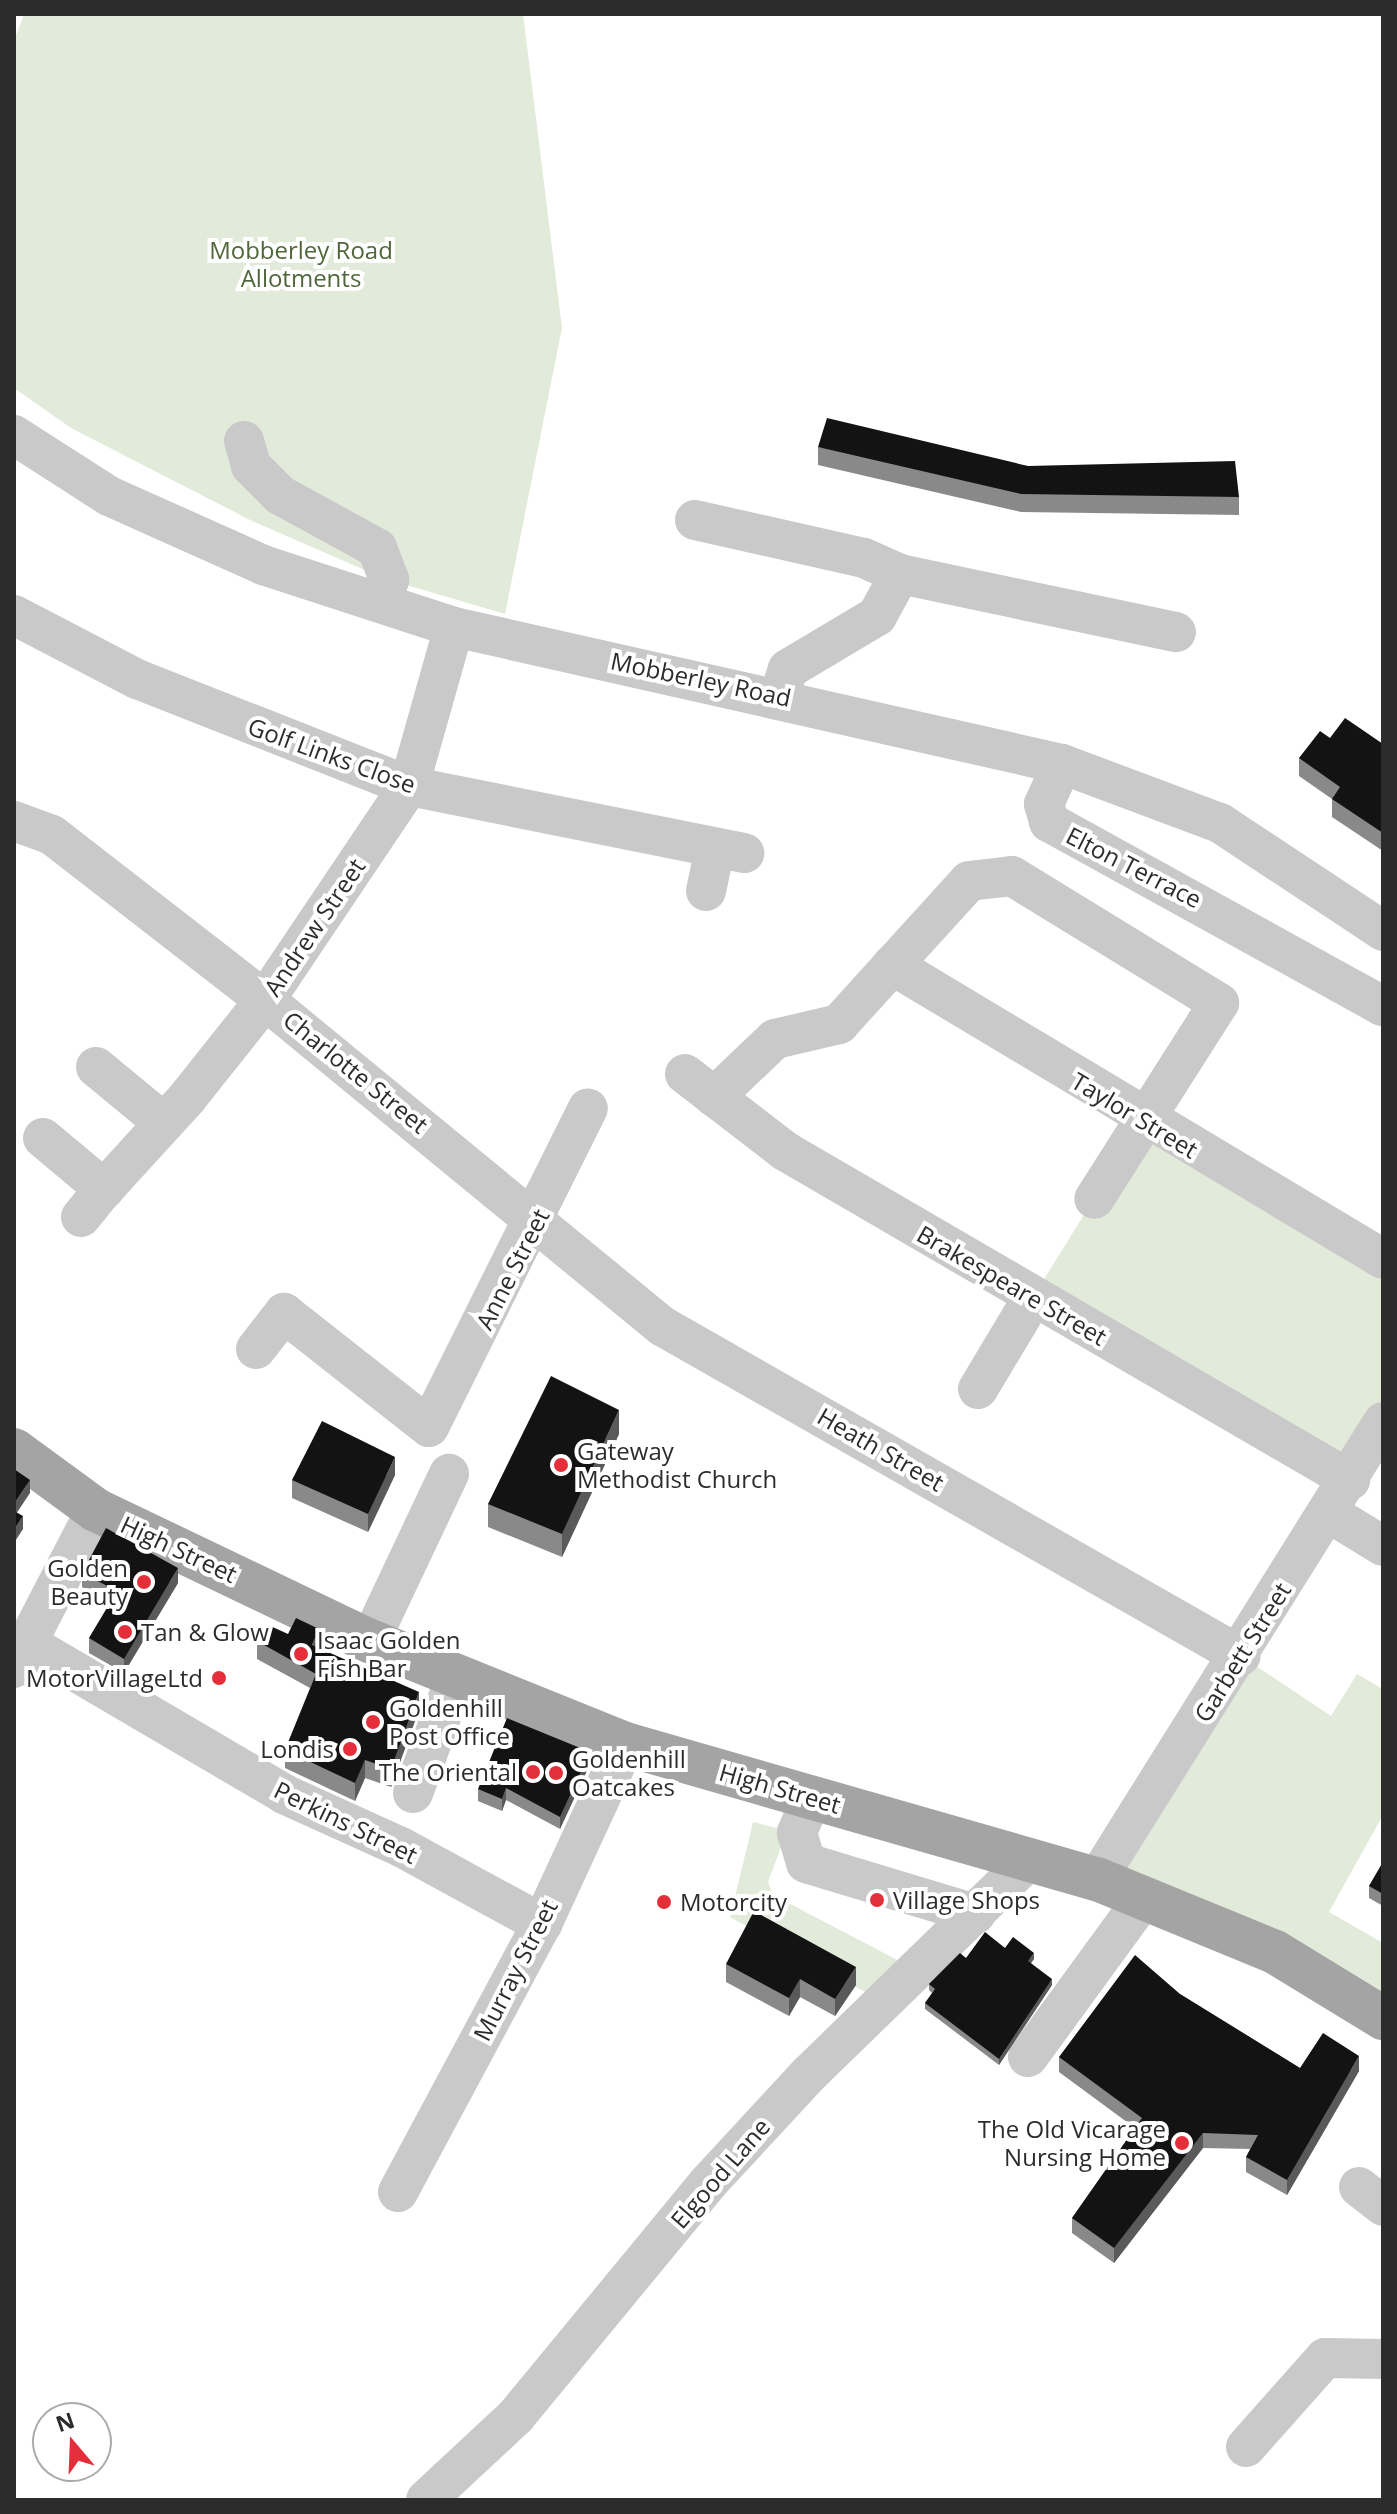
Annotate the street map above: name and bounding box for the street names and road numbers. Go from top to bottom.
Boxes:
street label: Mobberley Road [608,646,794,712]
street label: Golf Links Close [244,711,420,799]
street label: Elton Terrace [1062,821,1206,913]
street label: Andrew Street [257,853,371,1001]
street label: Charlotte Street [278,1005,434,1139]
street label: Taylor Street [1067,1066,1203,1164]
street label: Anne Street [469,1204,555,1334]
street label: Brakespeare Street [912,1219,1112,1351]
street label: Heath Street [813,1401,949,1497]
street label: High Street [116,1510,242,1588]
street label: Garbett Street [1188,1577,1296,1727]
street label: High Street [716,1757,844,1819]
street label: Perkins Street [270,1775,422,1869]
street label: Murray Street [467,1895,563,2045]
street label: Elgood Lane [664,2112,776,2234]

